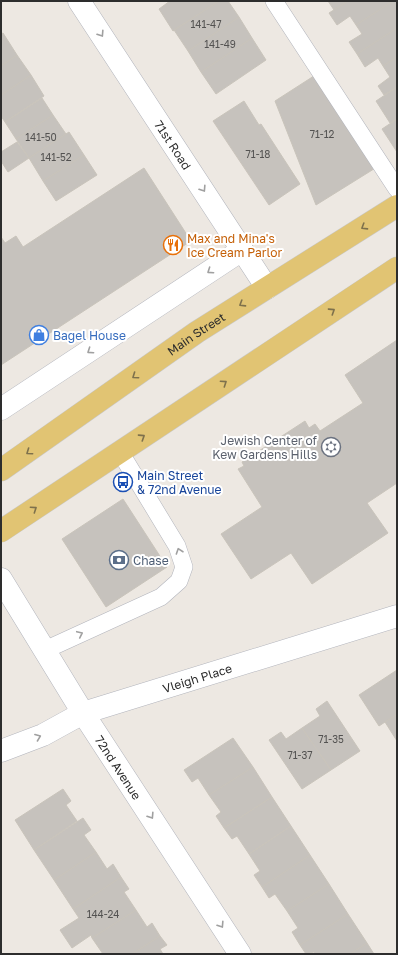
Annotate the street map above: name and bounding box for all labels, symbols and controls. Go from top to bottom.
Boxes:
house number: 141-47 [191,18,222,30]
one-way arrow [96,29,103,36]
house number: 141-49 [204,38,236,50]
street label: 71st Road [152,117,195,172]
house number: 71-12 [310,128,334,140]
house number: 141-50 [25,131,57,143]
house number: 71-18 [246,148,270,160]
house number: 141-52 [40,151,72,163]
one-way arrow [198,185,206,192]
one-way arrow [361,222,368,230]
place label: Max and Mina's Ice Cream Parlor [187,231,282,260]
restaurant icon: Max and Mina's Ice Cream Parlor [162,234,184,256]
one-way arrow [207,266,214,273]
one-way arrow [239,299,246,306]
one-way arrow [328,308,335,315]
street label: Main Street [164,309,228,358]
shop icon: Bagel House [28,324,50,346]
place label: Bagel House [53,328,126,343]
one-way arrow [87,346,94,353]
one-way arrow [132,371,139,378]
one-way arrow [219,381,226,388]
place label: Jewish Center of Kew Gardens Hills [212,433,318,462]
one-way arrow [138,434,145,442]
synagogue icon: Jewish Center of Kew Gardens Hills [320,436,342,458]
one-way arrow [26,447,33,454]
place label: Main Street & 72nd Avenue [137,468,222,497]
bus stop icon: Main Street & 72nd Avenue [112,471,134,493]
one-way arrow [29,507,36,514]
one-way arrow [175,548,183,555]
bank icon: Chase [108,549,130,571]
place label: Chase [133,553,169,568]
one-way arrow [76,631,84,639]
street label: Vleigh Place [161,660,234,696]
street label: 72nd Avenue [92,732,145,802]
house number: 71-35 [318,733,344,745]
one-way arrow [34,734,41,742]
house number: 71-37 [287,749,313,761]
one-way arrow [146,812,153,819]
house number: 144-24 [87,908,119,920]
one-way arrow [217,921,224,928]

